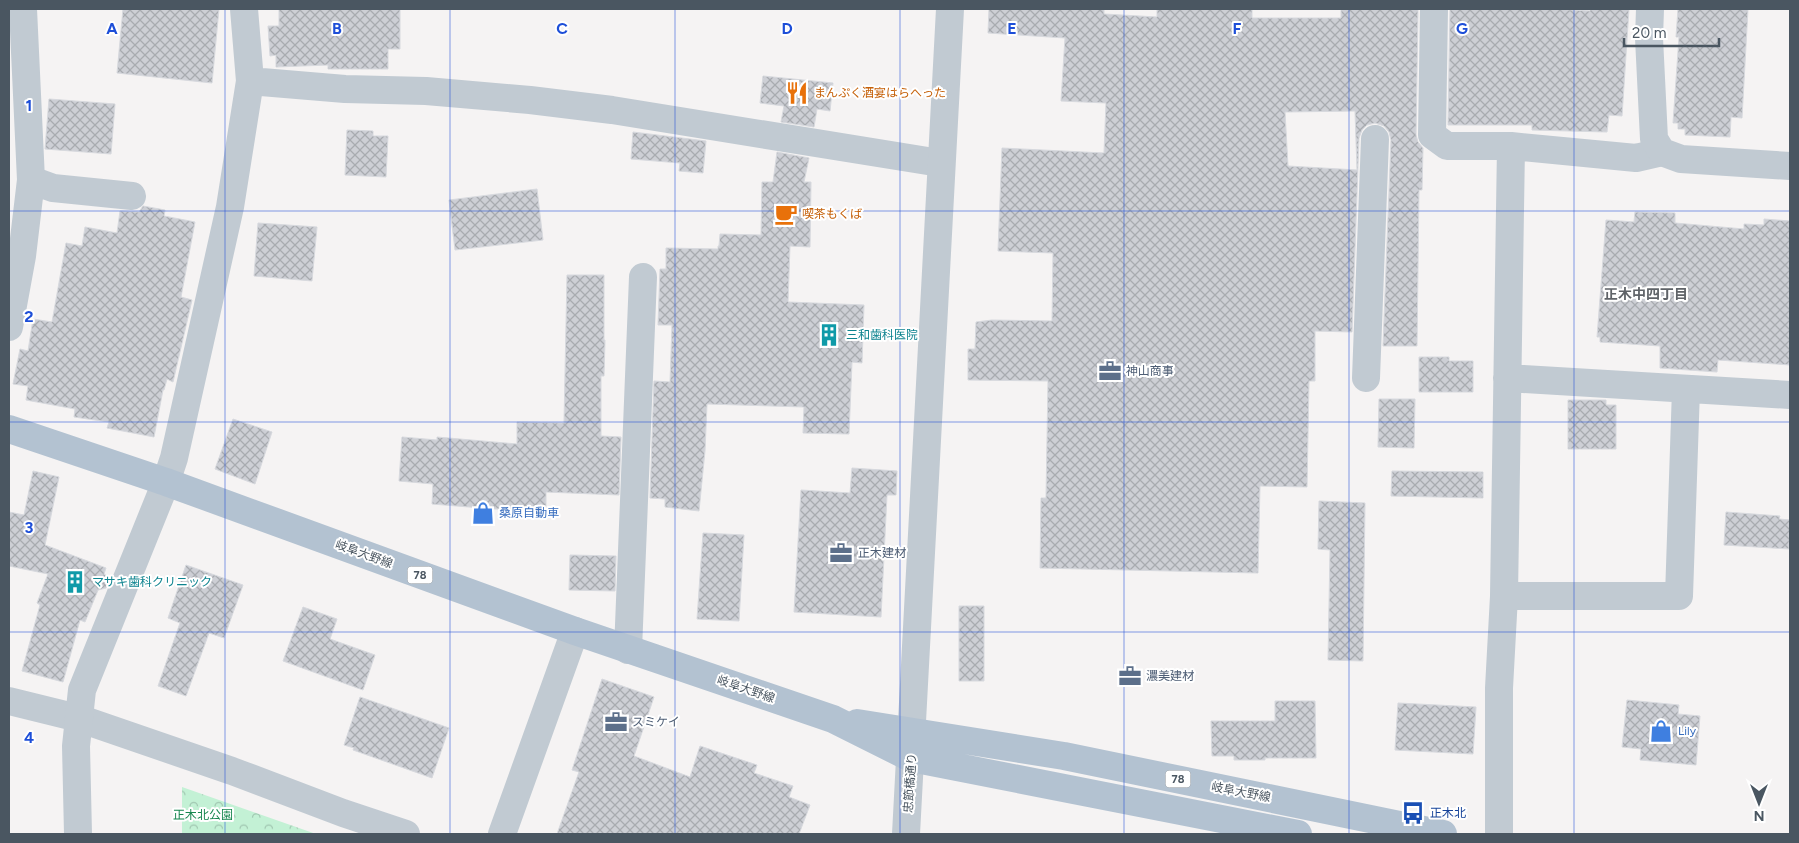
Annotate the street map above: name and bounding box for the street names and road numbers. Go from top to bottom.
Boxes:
street label: 岐阜大野線 [333,537,395,571]
road number: 78 [408,566,432,584]
street label: 岐阜大野線 [715,673,777,705]
street label: 忠節橋通り [901,753,919,813]
road number: 78 [1166,771,1190,788]
street label: 岐阜大野線 [1210,779,1272,805]

